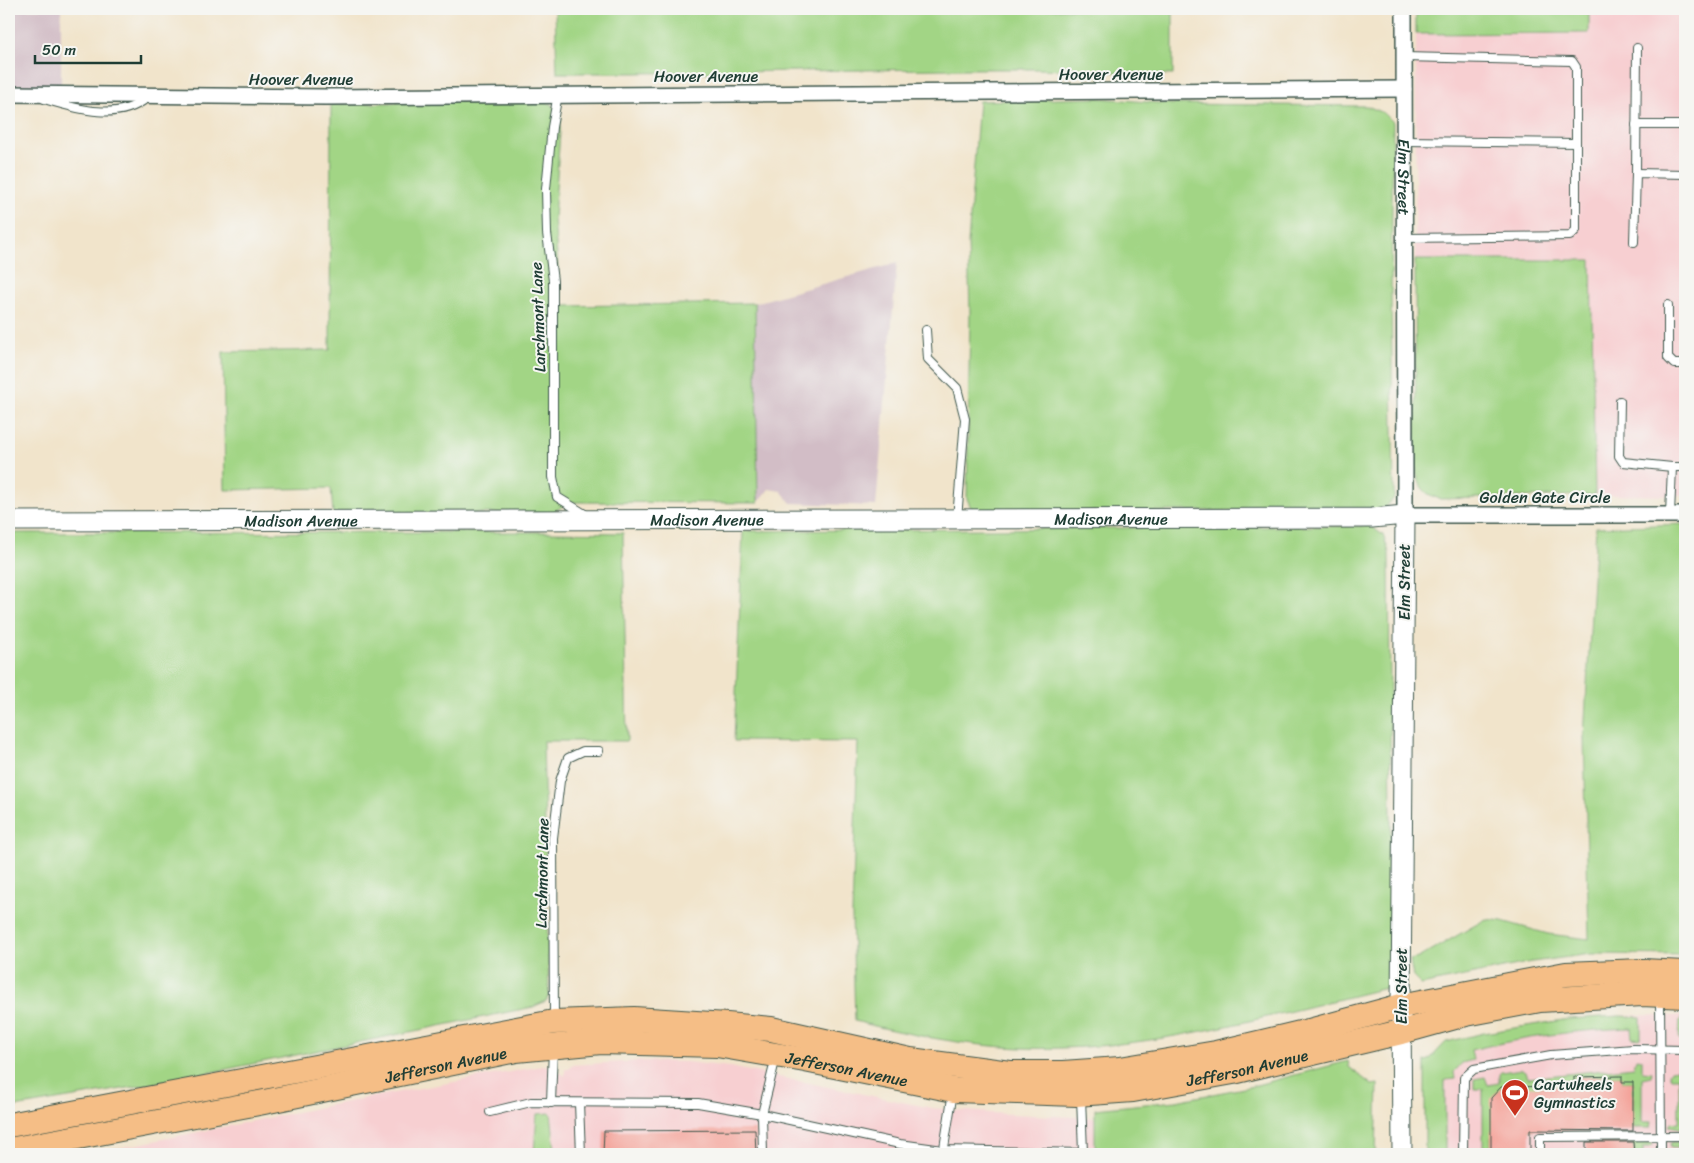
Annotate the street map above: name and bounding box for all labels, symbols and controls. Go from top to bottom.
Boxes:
scale bar [35,32,141,64]
text: 50 m [42,37,77,63]
street label: Hoover Avenue [1059,60,1164,89]
street label: Hoover Avenue [654,62,759,91]
street label: Hoover Avenue [249,65,354,94]
street label: Elm Street [1390,139,1419,215]
street label: Larchmont Lane [522,261,554,373]
street label: Golden Gate Circle [1480,483,1611,512]
street label: Madison Avenue [1054,504,1168,533]
street label: Madison Avenue [650,505,764,534]
street label: Madison Avenue [244,506,358,535]
street label: Elm Street [1390,544,1419,620]
street label: Larchmont Lane [527,818,557,928]
street label: Elm Street [1387,948,1416,1024]
street label: Jefferson Avenue [381,1038,510,1091]
street label: Jefferson Avenue [1183,1040,1311,1095]
street label: Jefferson Avenue [782,1042,911,1095]
place label: Cartwheels Gymnastics [1534,1070,1616,1117]
sports icon: Cartwheels Gymnastics [1500,1078,1530,1117]

